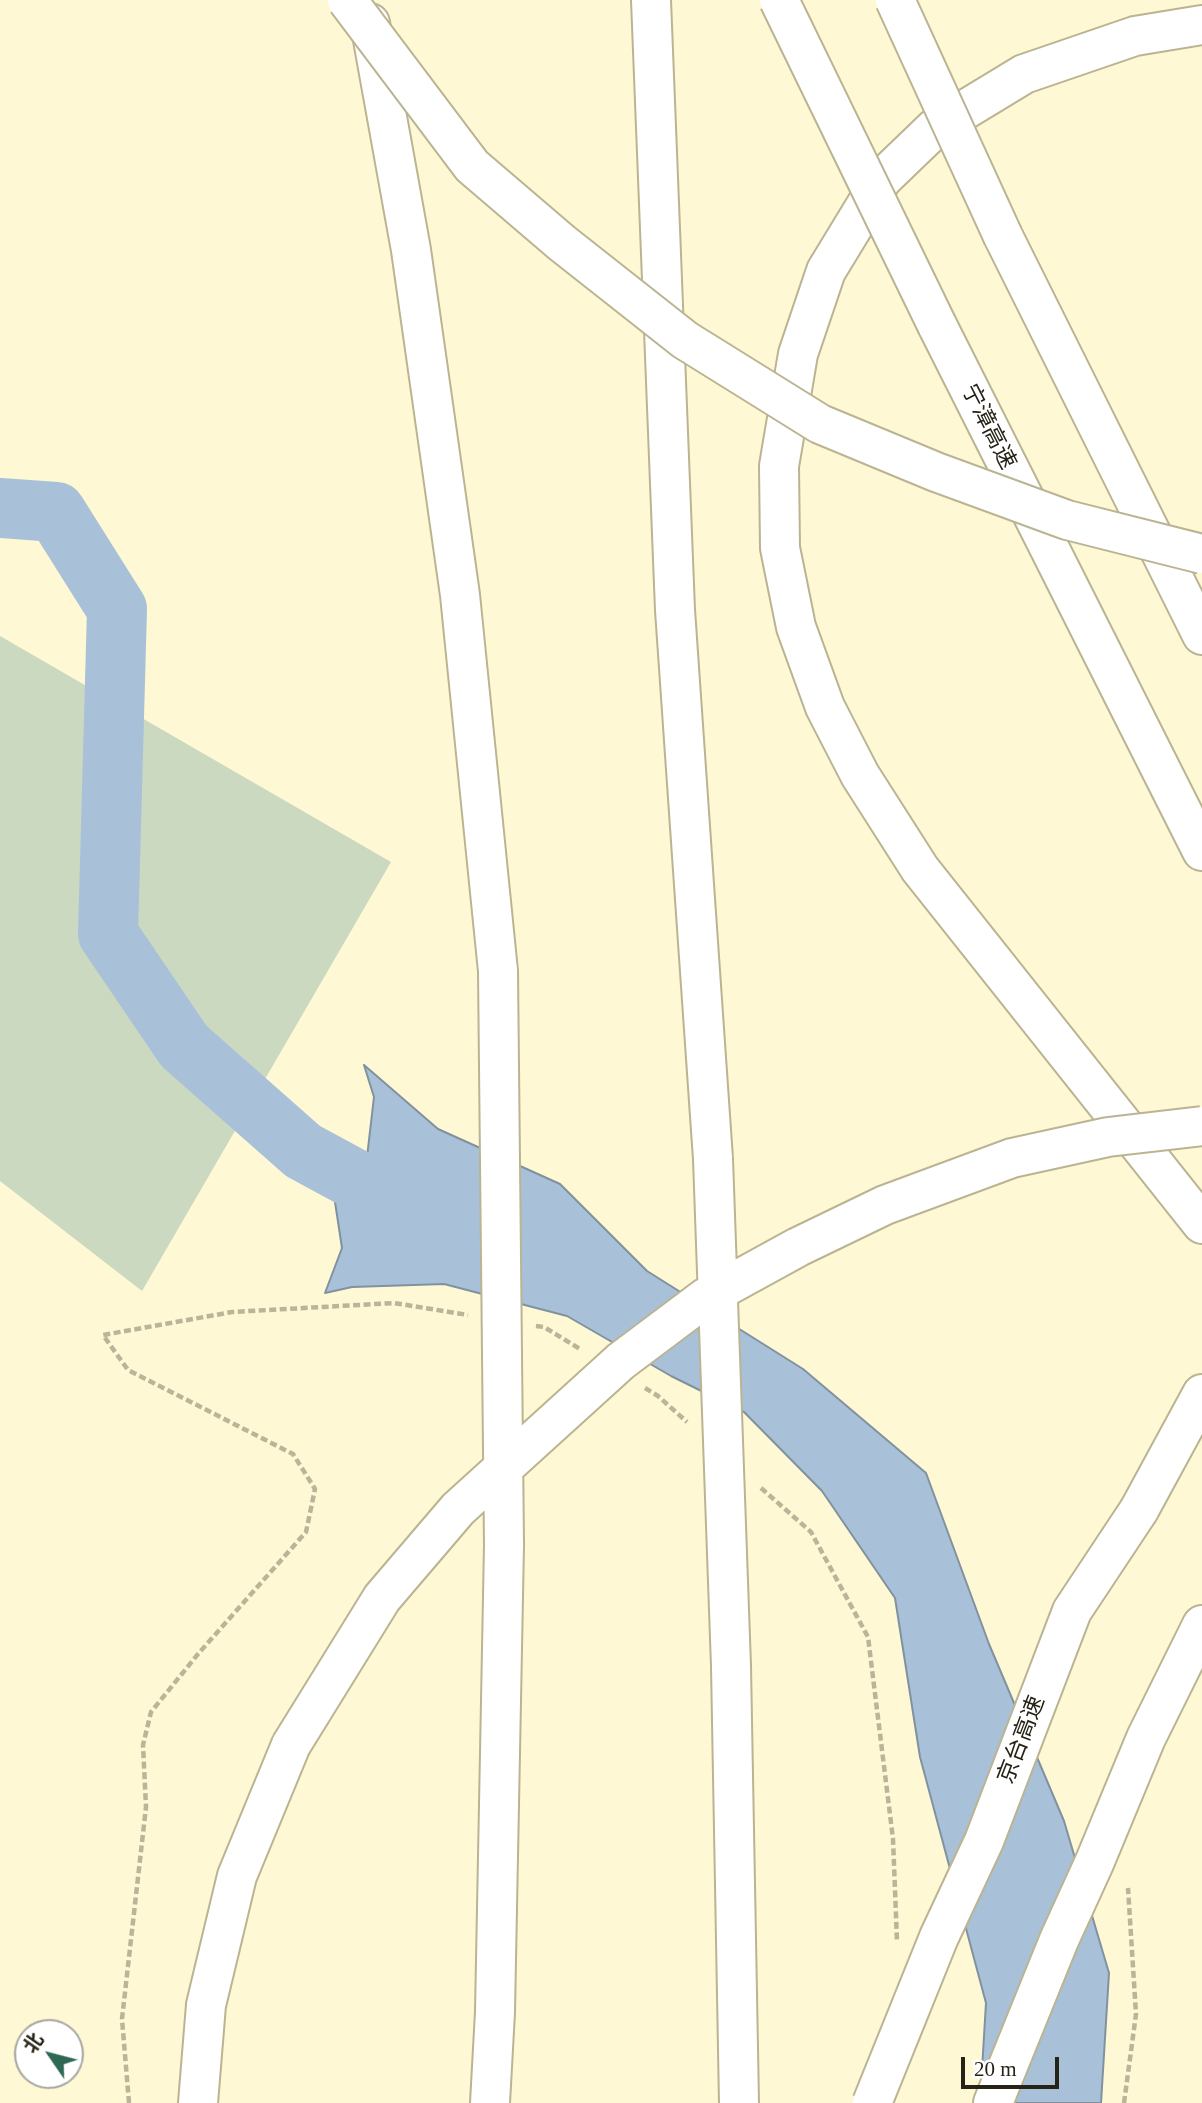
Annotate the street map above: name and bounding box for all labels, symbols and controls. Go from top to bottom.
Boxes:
street label: 宁漳高速 [955,380,1021,474]
street label: 京台高速 [993,1692,1051,1788]
north arrow [14,2019,84,2089]
text: 北 [19,2029,47,2057]
scale bar [964,2044,1062,2088]
text: 20 m [974,2057,1017,2081]

